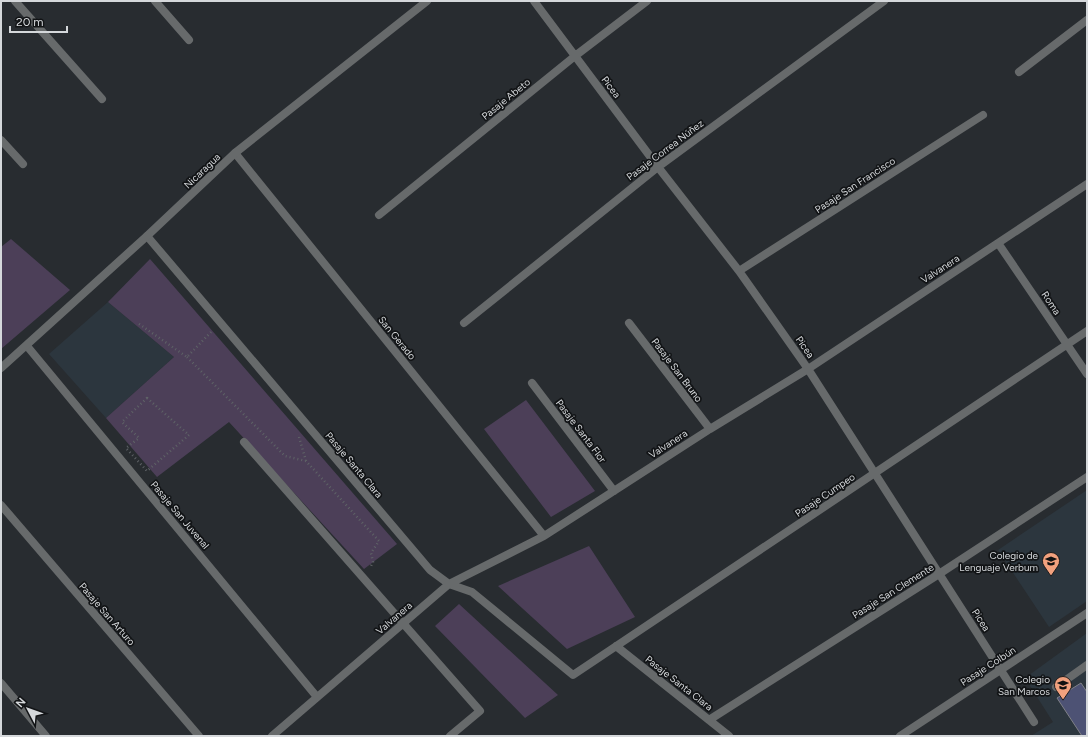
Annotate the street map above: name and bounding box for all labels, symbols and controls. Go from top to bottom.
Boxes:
scale bar [10,8,67,34]
text: 20 m [16,15,44,29]
street label: Picea [599,73,623,101]
street label: Pasaje Abeto [479,75,533,123]
street label: Pasaje Correa Núñez [624,117,706,183]
street label: Nicaragua [181,150,223,192]
street label: Pasaje San Francisco [812,154,898,216]
street label: Valvanera [918,252,962,286]
street label: Roma [1038,289,1064,317]
street label: San Gerado [375,314,419,363]
street label: Picea [793,333,817,361]
street label: Pasaje San Bruno [649,335,705,405]
street label: Pasaje Santa Flor [553,397,609,466]
street label: Valvanera [646,427,690,461]
street label: Pasaje Santa Clara [323,429,385,501]
street label: Pasaje Cumpeo [792,470,858,520]
street label: Pasaje San Juvenal [148,478,212,552]
place label: Colegio de Lenguaje Verbum [959,549,1039,574]
school or university icon: Colegio de Lenguaje Verbum [1041,551,1061,576]
street label: Pasaje San Clemente [850,560,937,621]
street label: Pasaje San Arturo [76,580,138,648]
street label: Valvanera [373,599,415,637]
street label: Picea [969,606,993,634]
street label: Pasaje Colbún [958,643,1018,689]
street label: Pasaje Santa Clara [643,653,715,713]
place label: Colegio San Marcos [998,673,1050,698]
school or university icon: Colegio San Marcos [1053,675,1073,700]
north arrow [8,689,48,729]
text: N [13,695,29,710]

